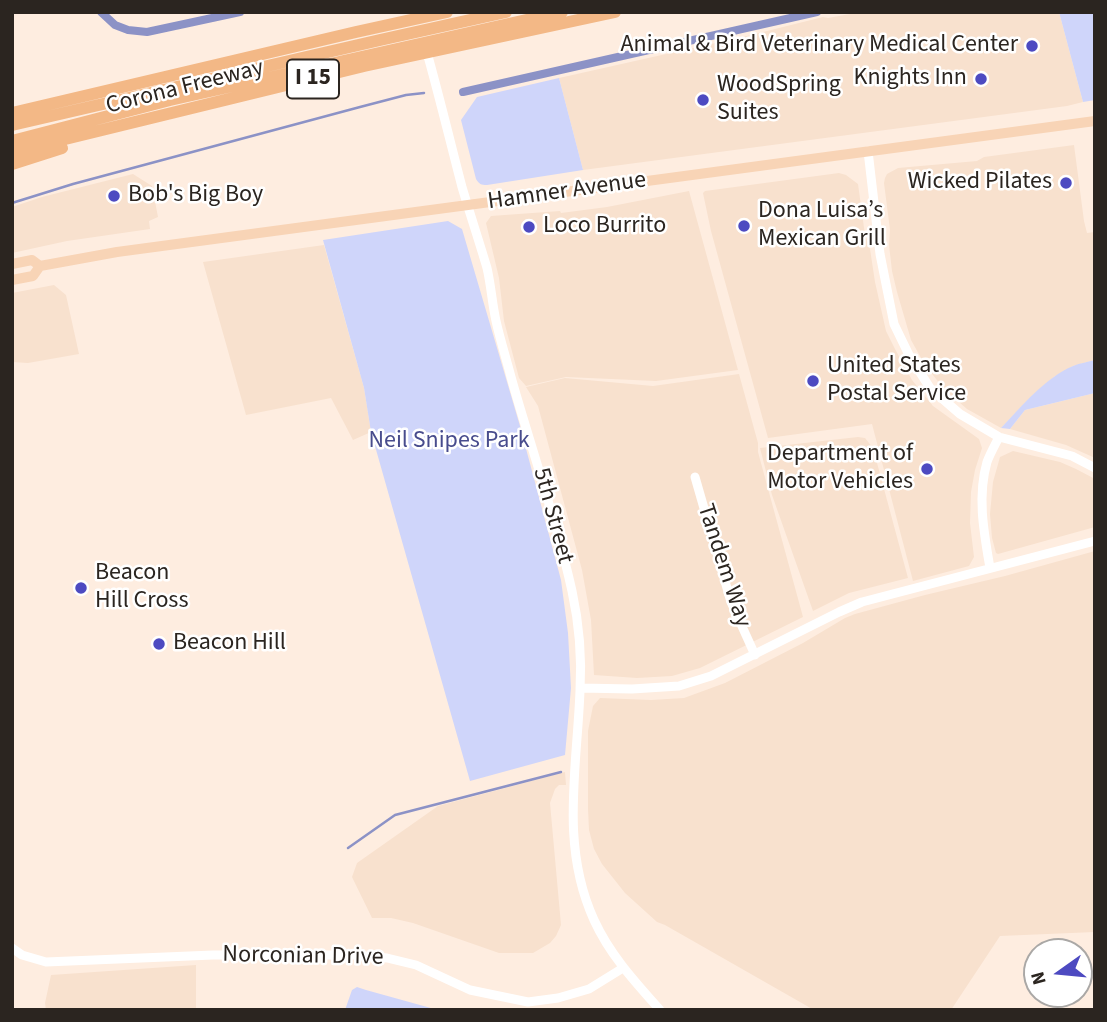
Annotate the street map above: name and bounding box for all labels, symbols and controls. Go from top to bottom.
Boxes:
place label: Animal & Bird Veterinary Medical Center [621,32,1018,60]
marker: Animal & Bird Veterinary Medical Center [1024,38,1040,54]
street label: Corona Freeway [103,54,267,122]
road number: I 15 [287,60,339,99]
place label: Knights Inn [854,65,967,93]
marker: Knights Inn [973,71,989,87]
place label: WoodSpring Suites [717,72,841,128]
marker: WoodSpring Suites [695,92,711,108]
street label: Hamner Avenue [486,167,648,217]
place label: Wicked Pilates [908,169,1052,197]
marker: Wicked Pilates [1058,175,1074,191]
place label: Bob's Big Boy [128,182,263,210]
marker: Bob's Big Boy [106,188,122,204]
place label: Dona Luisa’s Mexican Grill [758,198,886,254]
place label: Loco Burrito [543,213,666,241]
marker: Dona Luisa’s Mexican Grill [736,218,752,234]
marker: Loco Burrito [521,219,537,235]
place label: United States Postal Service [827,353,966,409]
marker: United States Postal Service [805,373,821,389]
park label: Neil Snipes Park [368,428,530,456]
place label: Department of Motor Vehicles [767,441,913,497]
marker: Department of Motor Vehicles [919,461,935,477]
street label: 5th Street [525,465,579,567]
street label: Tandem Way [690,501,756,631]
place label: Beacon Hill Cross [95,560,188,616]
marker: Beacon Hill Cross [73,580,89,596]
place label: Beacon Hill [173,630,286,658]
marker: Beacon Hill [151,636,167,652]
north arrow [1023,938,1093,1008]
street label: Norconian Drive [222,941,384,973]
text: N [1024,968,1054,988]

